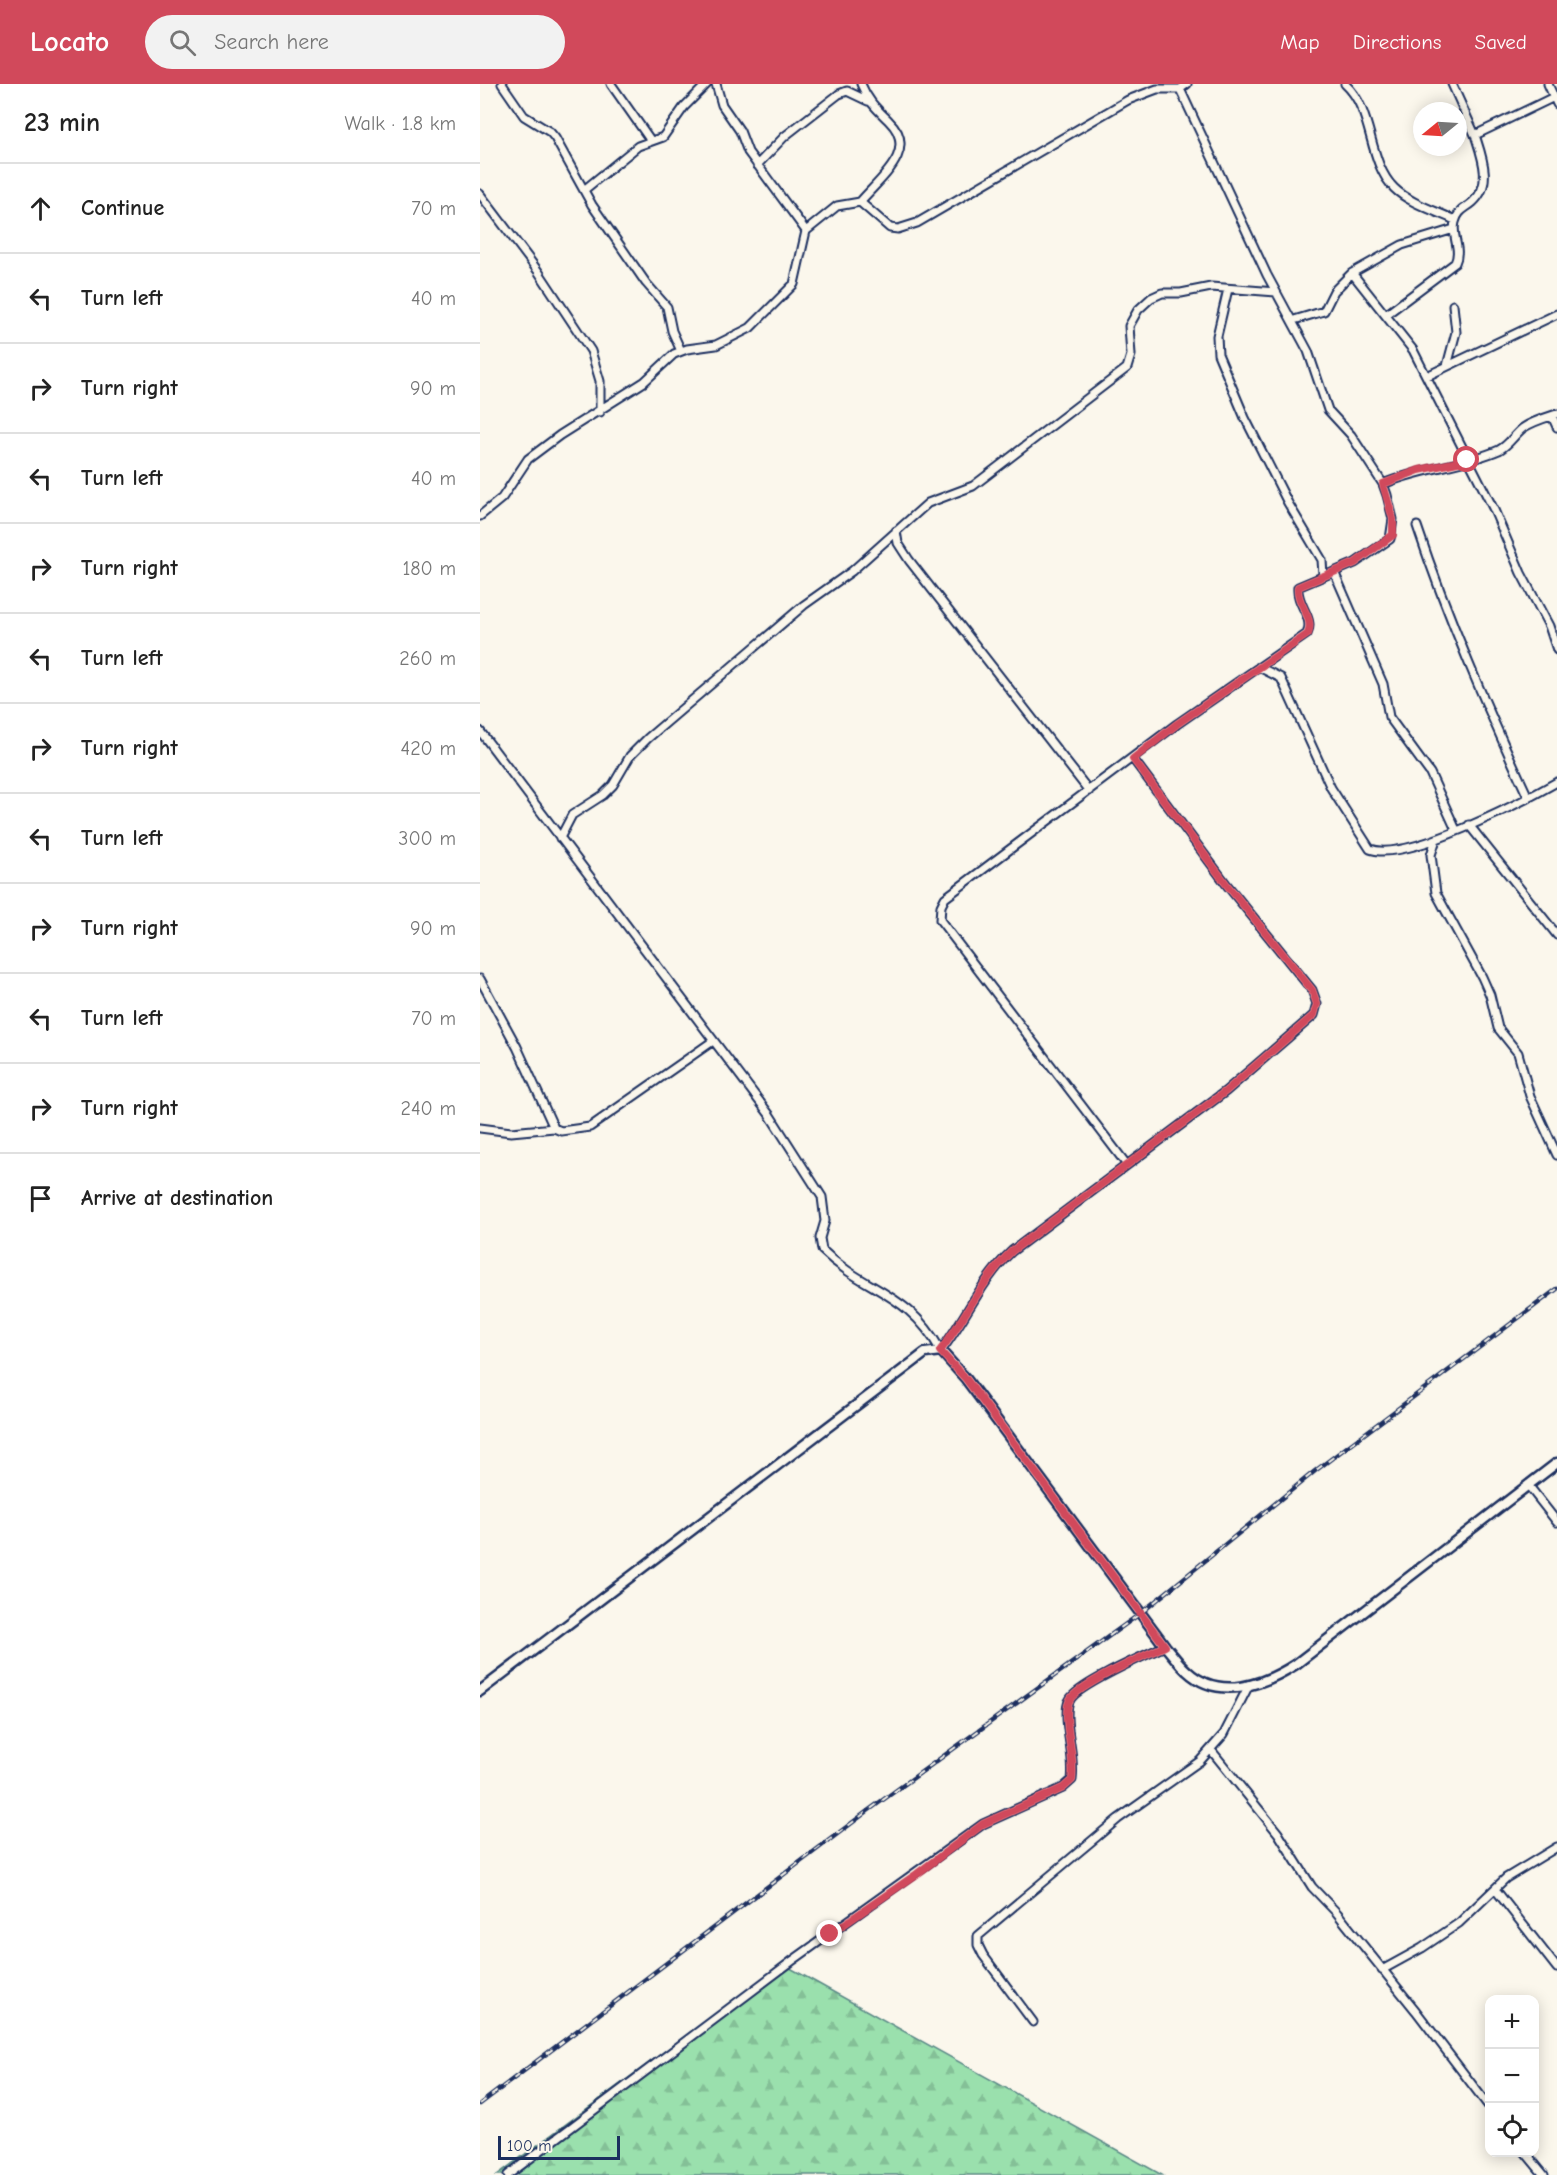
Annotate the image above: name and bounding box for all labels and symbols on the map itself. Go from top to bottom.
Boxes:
north arrow [1413,102,1467,156]
route start [1453,446,1479,472]
route end [816,1920,842,1946]
scale bar [498,2133,620,2160]

